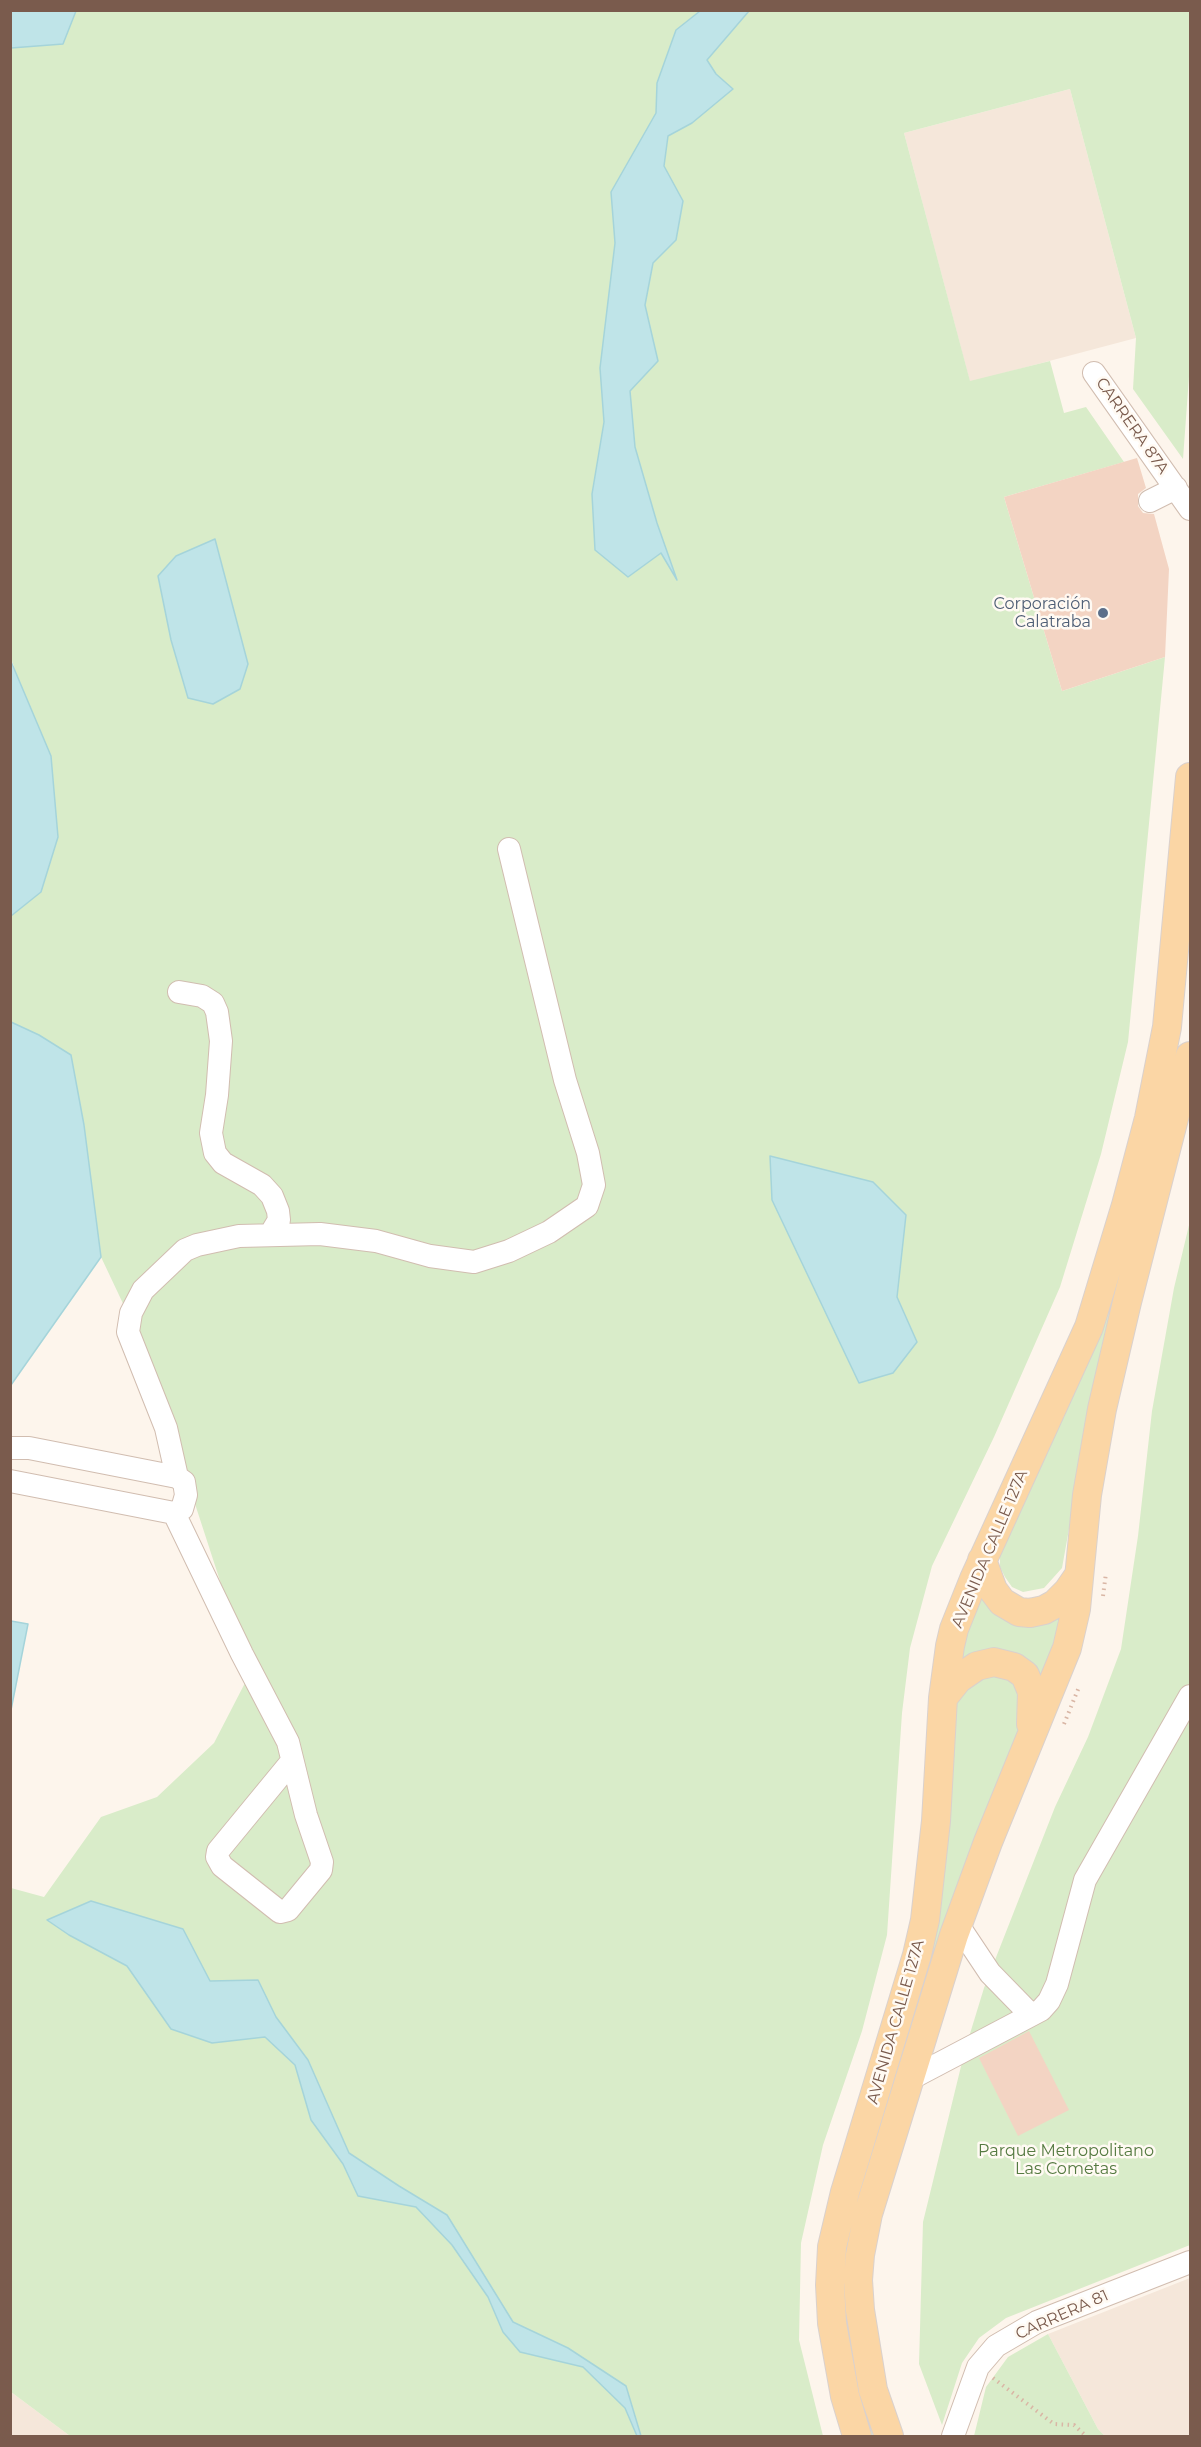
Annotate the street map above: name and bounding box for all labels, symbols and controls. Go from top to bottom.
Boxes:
street label: CARRERA 87A [1092,374,1172,478]
place label: Corporación Calatraba [994,594,1091,632]
marker: Corporación Calatraba [1096,606,1110,620]
street label: AVENIDA CALLE 127A [948,1467,1032,1631]
street label: AVENIDA CALLE 127A [863,1938,929,2106]
park label: Parque Metropolitano Las Cometas [978,2141,1154,2179]
street label: CARRERA 81 [1013,2286,1111,2344]

